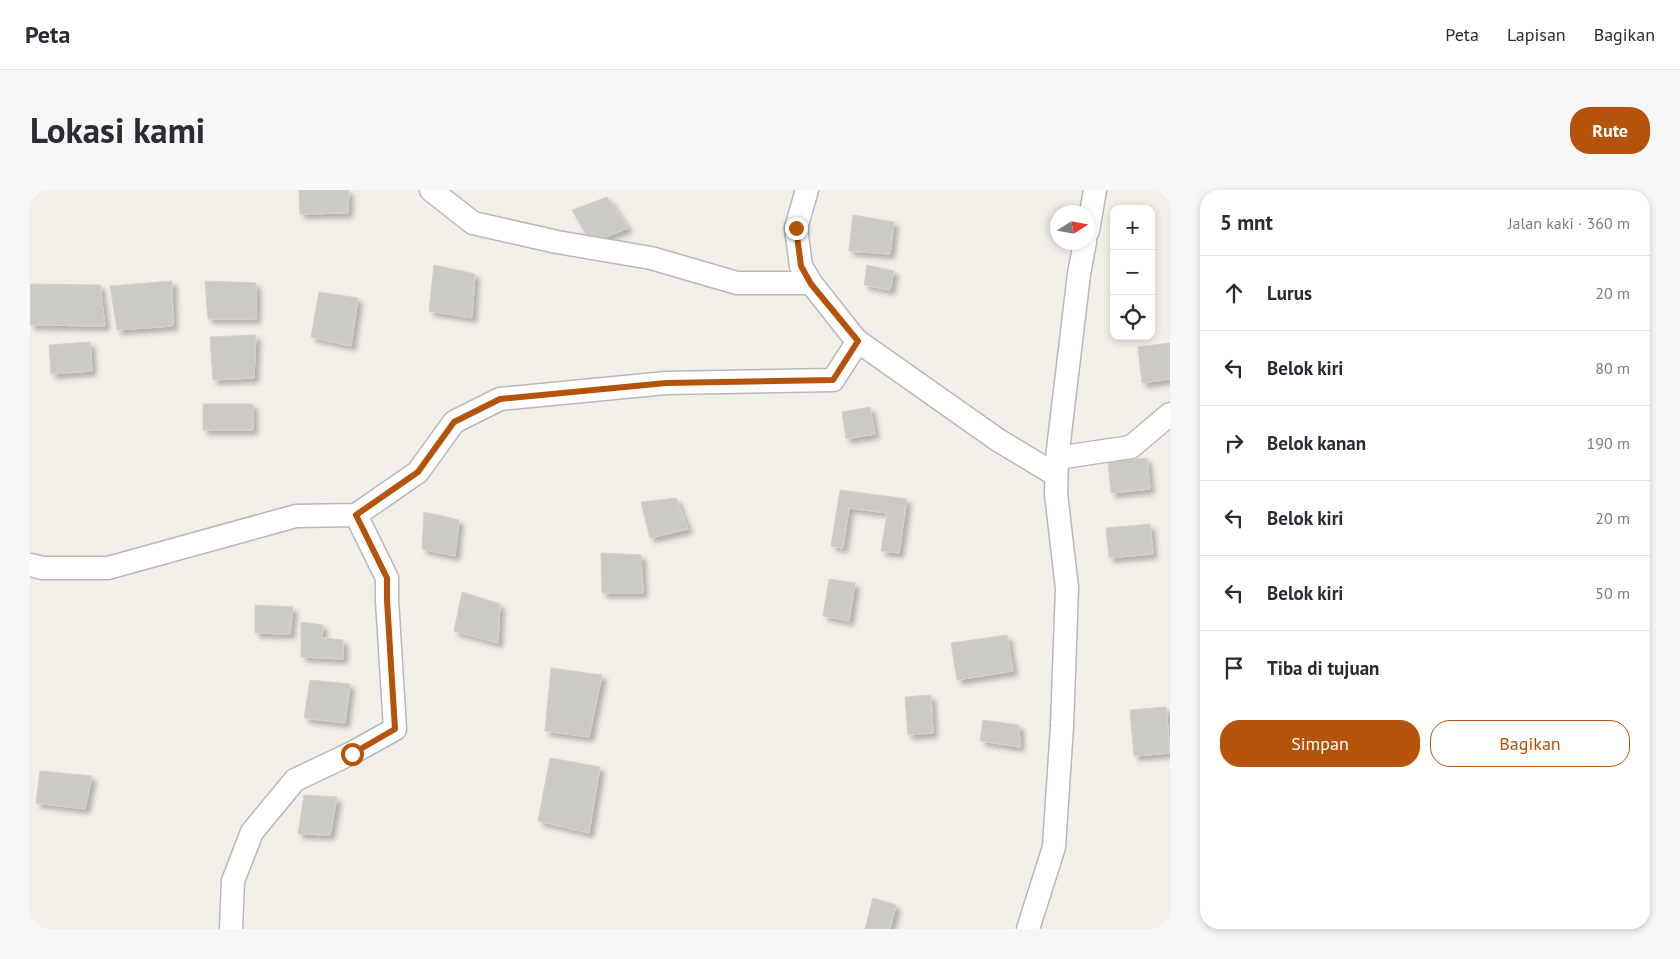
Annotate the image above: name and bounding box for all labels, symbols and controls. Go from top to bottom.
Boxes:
text: Peta [25,19,70,50]
text: Peta [1445,23,1479,46]
text: Lapisan [1507,23,1566,46]
text: Bagikan [1594,23,1655,46]
text: Lokasi kami [30,107,205,153]
button: Rute [1570,107,1650,154]
north arrow [1050,205,1095,250]
map controls [1110,205,1155,340]
button: + [1110,205,1155,250]
text: 5 mnt [1220,209,1273,236]
text: Jalan kaki · 360 m [1508,213,1630,233]
route end [785,217,808,240]
button: − [1110,250,1155,295]
icon: ahead [1220,279,1248,307]
text: Lurus [1267,281,1312,305]
text: 20 m [1595,283,1630,303]
button: locate [1110,295,1155,340]
icon: left [1220,354,1248,382]
text: Belok kiri [1267,356,1343,380]
text: 80 m [1595,358,1630,378]
icon: right [1220,429,1248,457]
text: Belok kanan [1267,431,1366,455]
text: 190 m [1587,433,1630,453]
icon: left [1220,504,1248,532]
text: Belok kiri [1267,506,1343,530]
text: 20 m [1595,508,1630,528]
icon: left [1220,579,1248,607]
text: Belok kiri [1267,581,1343,605]
text: 50 m [1595,583,1630,603]
icon: arrive [1220,654,1248,682]
text: Tiba di tujuan [1267,656,1379,680]
button: Simpan [1220,720,1420,767]
button: Bagikan [1430,720,1630,767]
route start [341,743,364,766]

